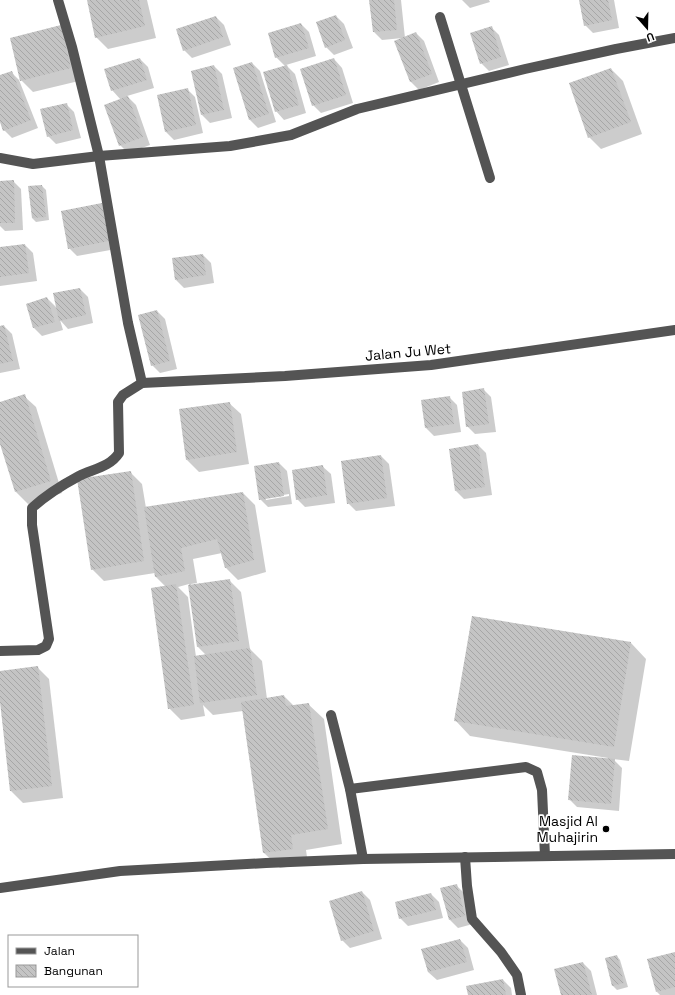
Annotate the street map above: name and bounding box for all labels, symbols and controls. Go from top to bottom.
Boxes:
north arrow [627,8,667,48]
text: U [645,30,656,45]
street label: Jalan Ju Wet [364,339,452,365]
place label: Masjid Al Muhajirin [537,812,598,846]
marker: Masjid Al Muhajirin [601,824,611,834]
legend [8,935,138,987]
text: Jalan [44,943,75,959]
text: Bangunan [44,963,103,979]

